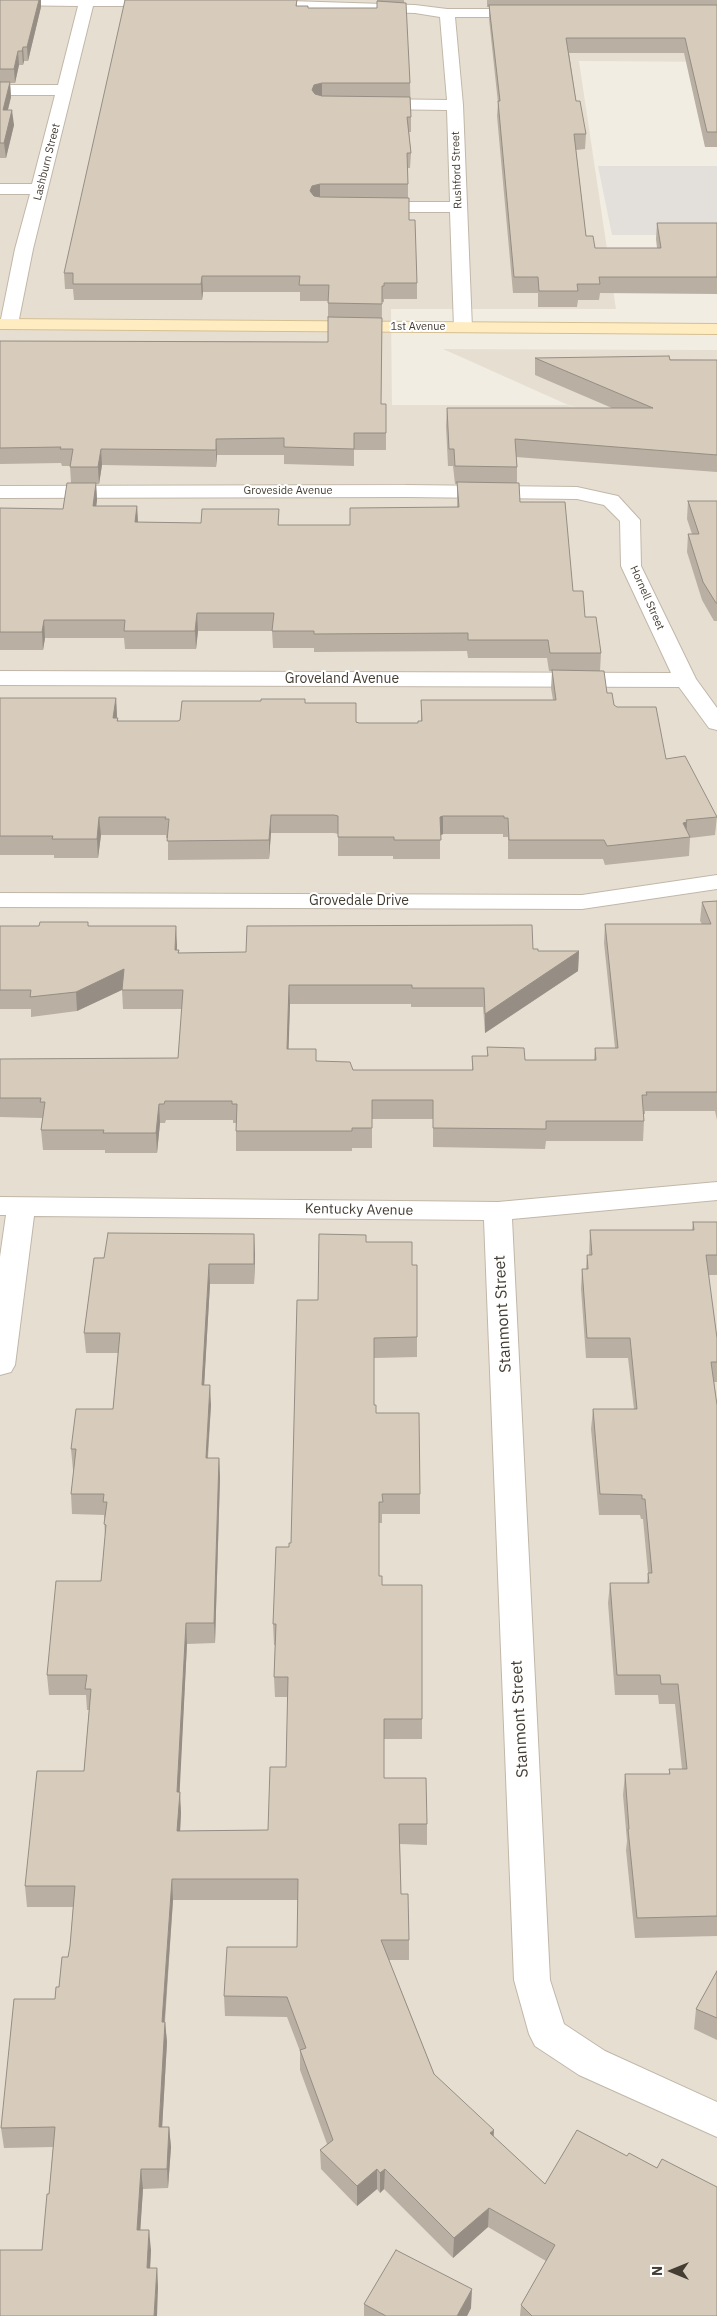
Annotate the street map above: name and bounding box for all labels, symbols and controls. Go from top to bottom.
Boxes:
street label: Lashburn Street [31,122,63,202]
street label: Rushford Street [449,131,465,209]
street label: 1st Avenue [390,320,446,334]
street label: Groveside Avenue [244,484,332,498]
street label: Hornell Street [627,564,667,632]
street label: Groveland Avenue [285,671,399,687]
street label: Grovedale Drive [309,893,409,909]
street label: Kentucky Avenue [305,1201,413,1219]
street label: Stanmont Street [490,1255,516,1373]
street label: Stanmont Street [507,1660,533,1778]
north arrow [647,2246,697,2296]
text: N [648,2266,666,2276]

